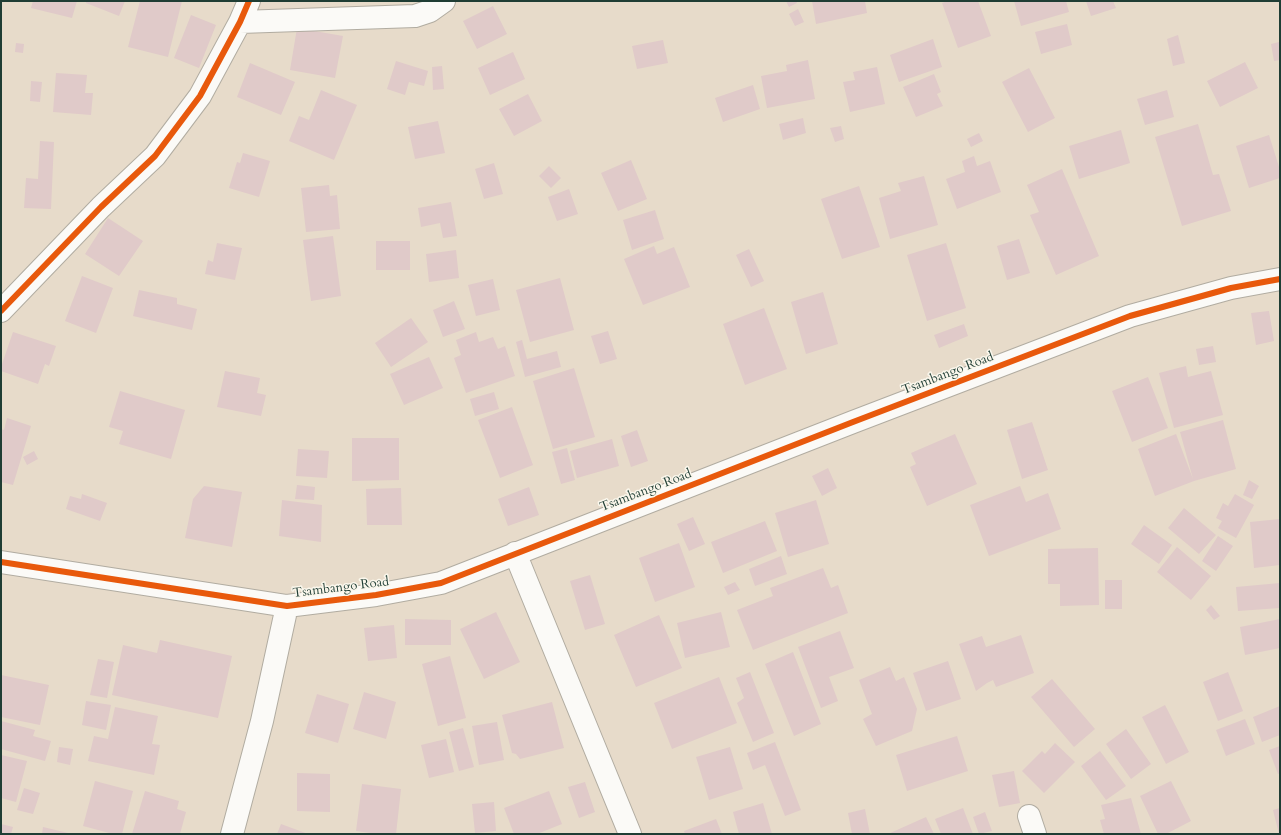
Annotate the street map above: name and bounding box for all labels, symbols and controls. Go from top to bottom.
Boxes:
street label: Tsambango Road [900,349,996,399]
street label: Tsambango Road [598,466,694,516]
street label: Tsambango Road [292,574,390,602]

